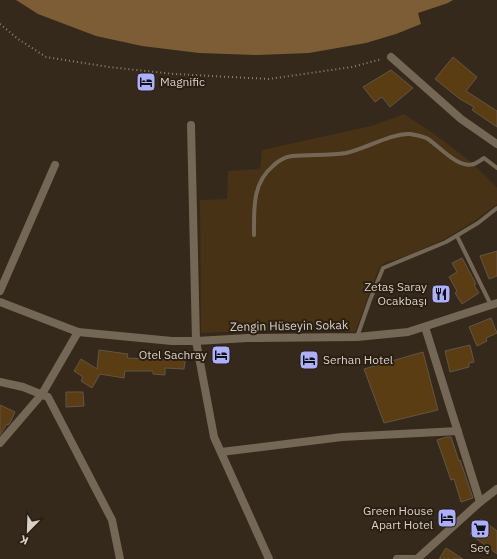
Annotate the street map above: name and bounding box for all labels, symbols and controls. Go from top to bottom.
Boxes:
hotel icon: Magnific [135,71,157,93]
place label: Magnific [160,74,205,89]
place label: Zetaş Saray Ocakbaşı [364,279,427,308]
restaurant icon: Zetaş Saray Ocakbaşı [430,283,452,305]
street label: Zengin Hüseyin Sokak [230,317,349,334]
hotel icon: Otel Sachray [210,344,232,366]
place label: Otel Sachray [139,347,207,362]
hotel icon: Serhan Hotel [298,349,320,371]
place label: Serhan Hotel [323,352,393,367]
place label: Green House Apart Hotel [363,503,433,532]
hotel icon: Green House Apart Hotel [436,507,458,529]
north arrow [8,511,48,551]
supermarket icon: Seç [469,518,491,540]
text: K [18,532,30,548]
place label: Seç [470,540,490,555]

